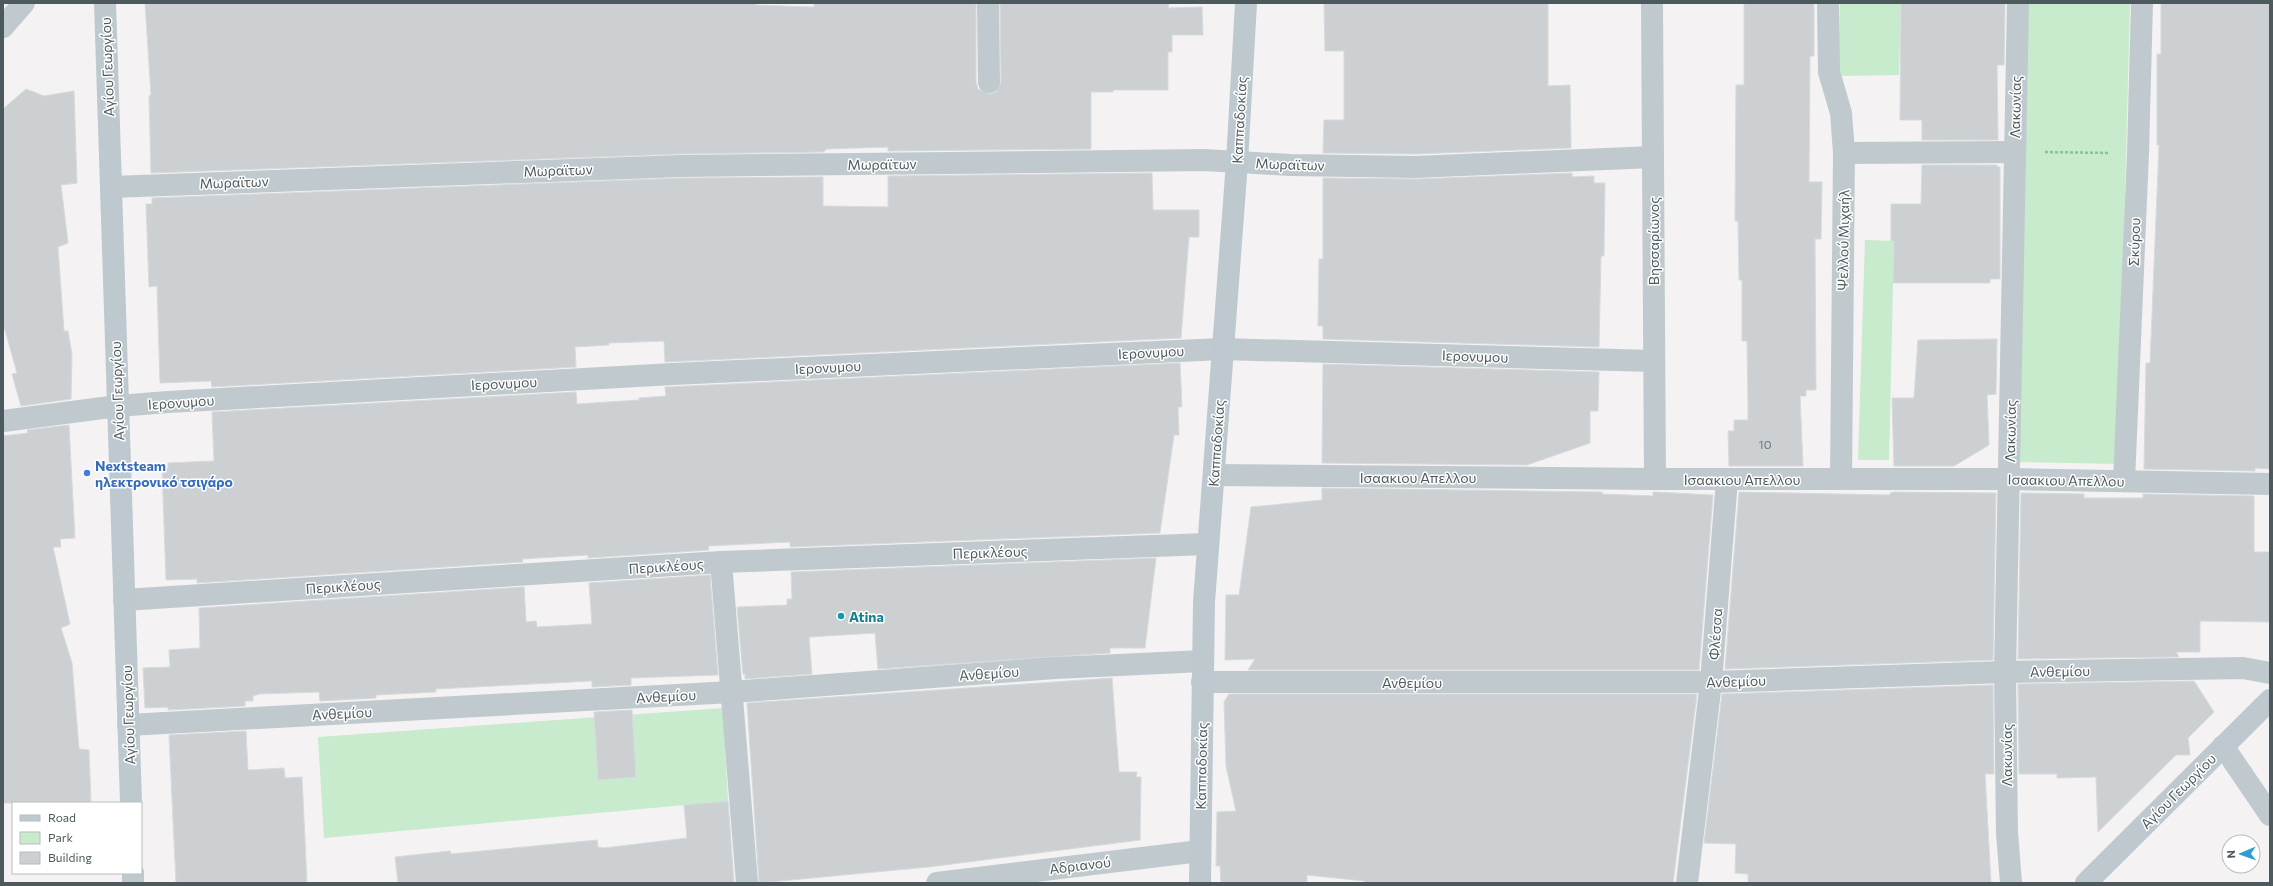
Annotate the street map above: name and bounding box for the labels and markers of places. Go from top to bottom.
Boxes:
place label: Nextsteam ηλεκτρονικό τσιγάρο [95,457,233,490]
marker: Nextsteam ηλεκτρονικό τσιγάρο [82,468,92,478]
place label: Atina [849,608,884,625]
marker: Atina [836,611,846,621]

